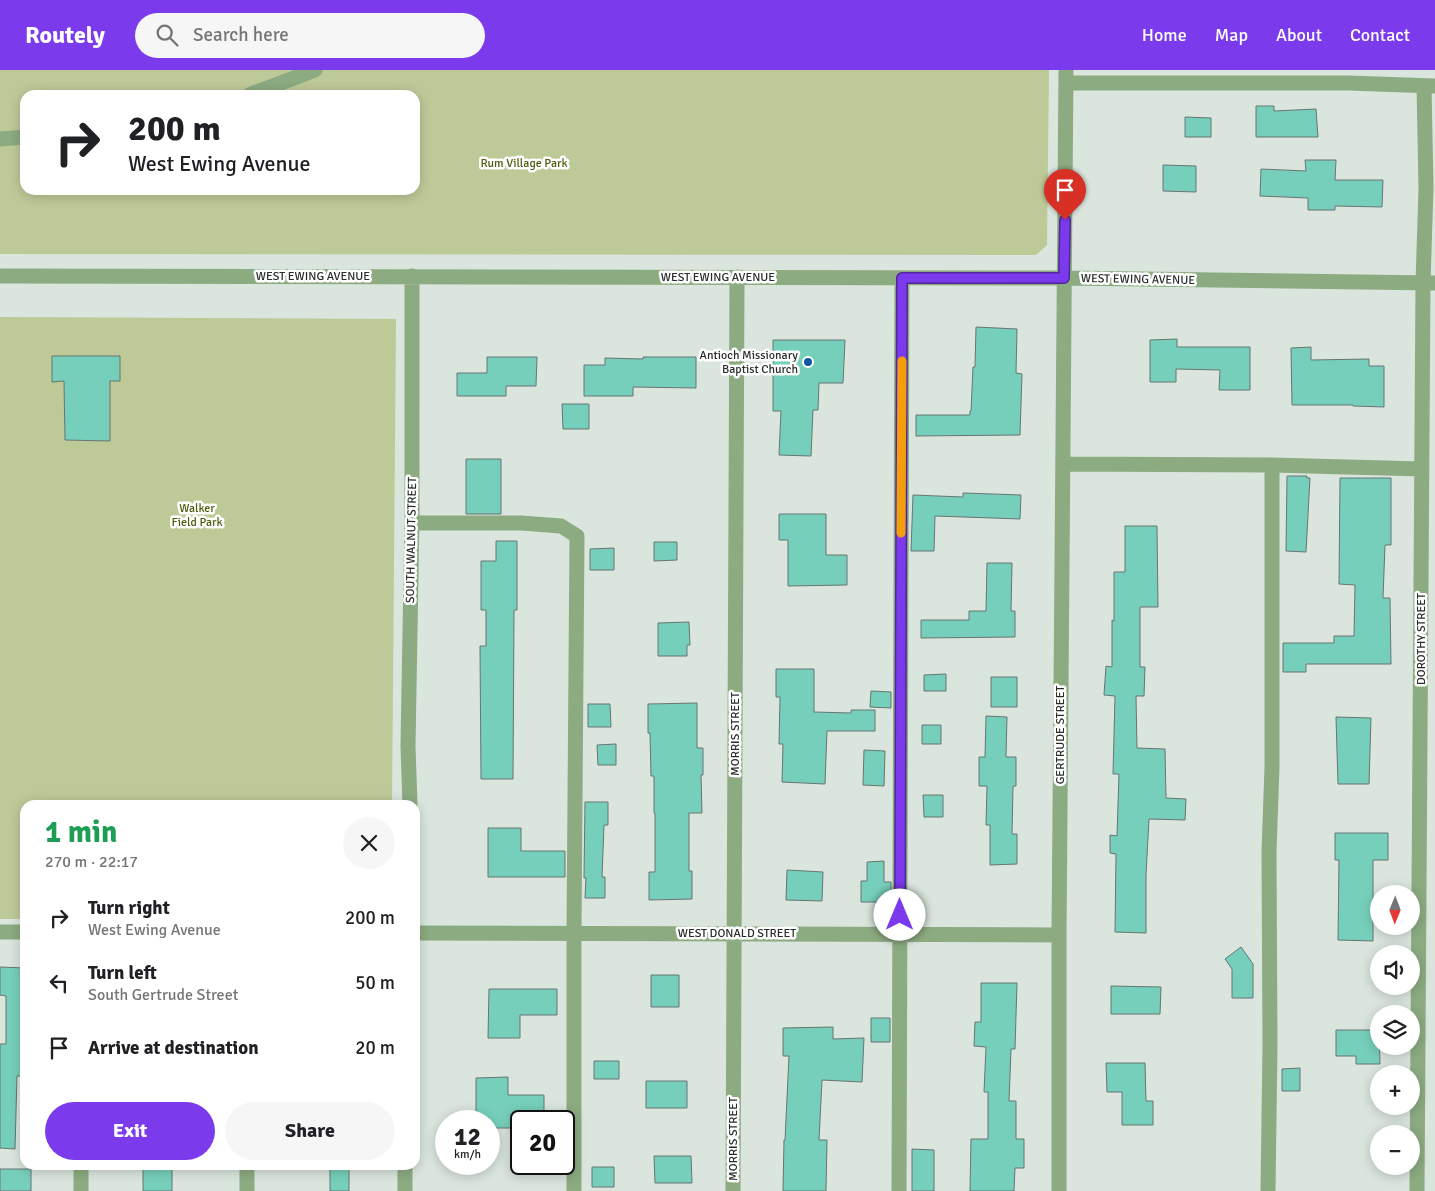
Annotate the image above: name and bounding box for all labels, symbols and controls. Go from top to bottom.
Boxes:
search box [135,13,485,58]
text: Routely [25,20,105,50]
icon: search [153,21,181,49]
text: Search here [193,23,289,47]
text: Home [1142,24,1187,46]
text: Map [1215,24,1248,46]
text: About [1276,24,1322,46]
text: Contact [1350,24,1410,46]
text: 200 m [128,107,221,150]
icon: right [45,110,110,175]
text: West Ewing Avenue [128,150,311,177]
park label: Rum Village Park [481,156,567,171]
pin [1044,169,1086,220]
icon: arrive [1051,176,1079,204]
street label: WEST EWING AVENUE [256,269,370,284]
street label: WEST EWING AVENUE [661,270,775,285]
street label: WEST EWING AVENUE [1081,271,1195,288]
place label: Antioch Missionary Baptist Church [700,348,798,377]
marker: Antioch Missionary Baptist Church [802,356,814,368]
street label: SOUTH WALNUT STREET [403,477,420,603]
park label: Walker Field Park [171,501,223,530]
street label: DOROTHY STREET [1414,593,1429,685]
street label: GERTRUDE STREET [1053,686,1068,784]
street label: MORRIS STREET [728,692,743,776]
text: 1 min [45,814,117,851]
button: close [343,817,395,869]
text: 270 m · 22:17 [45,852,138,872]
north arrow [1370,885,1420,935]
map controls [1370,885,1420,1175]
position arrow [873,888,925,940]
text: Turn right [88,896,170,920]
icon: right [45,904,73,932]
text: 200 m [345,906,395,930]
text: West Ewing Avenue [88,920,221,940]
street label: WEST DONALD STREET [678,926,796,941]
button: sound [1370,945,1420,995]
text: Turn left [88,961,157,985]
icon: left [45,969,73,997]
text: 50 m [355,971,395,995]
text: South Gertrude Street [88,985,238,1005]
button: layers [1370,1005,1420,1055]
icon: arrive [45,1034,73,1062]
text: Arrive at destination [88,1036,259,1060]
text: 20 m [355,1036,395,1060]
button: + [1370,1065,1420,1115]
street label: MORRIS STREET [726,1097,741,1181]
button: Exit [45,1102,215,1160]
button: Share [225,1102,395,1160]
speed limit sign: 20 [510,1110,575,1175]
text: 12 [454,1121,481,1152]
button: − [1370,1125,1420,1175]
text: km/h [454,1147,481,1162]

